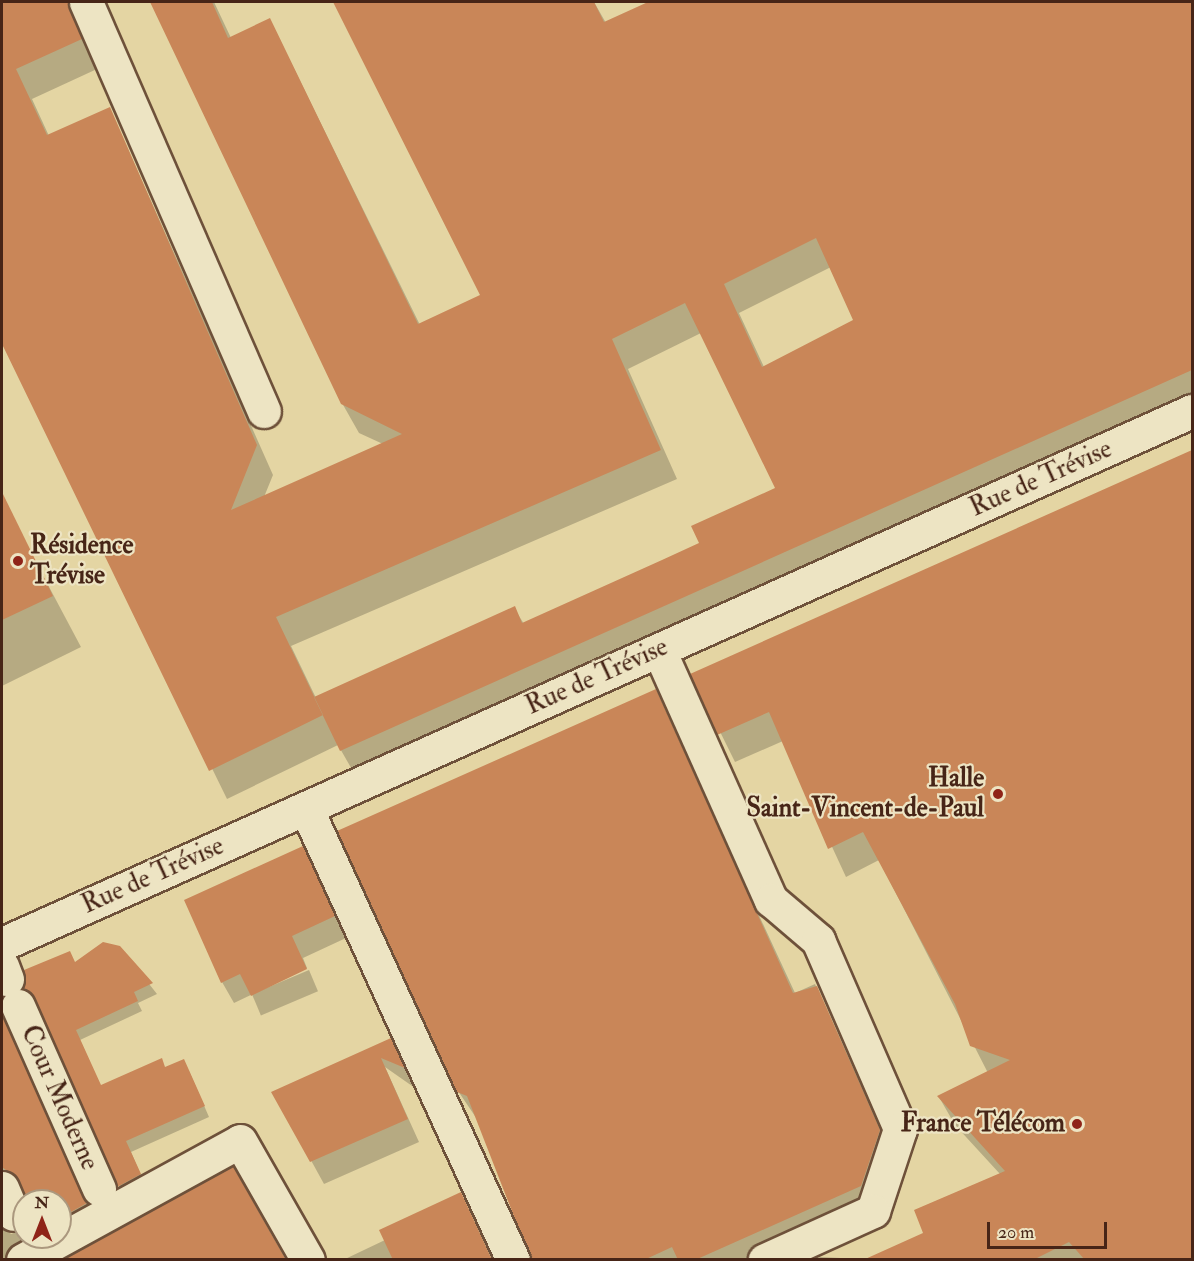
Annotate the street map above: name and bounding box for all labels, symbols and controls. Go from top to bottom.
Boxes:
street label: Rue de Trévise [965,434,1117,524]
place label: Résidence Trévise [30,530,133,592]
marker: Résidence Trévise [11,554,25,568]
street label: Rue de Trévise [521,632,673,722]
place label: Halle Saint-Vincent-de-Paul [747,763,984,825]
marker: Halle Saint-Vincent-de-Paul [989,785,1007,803]
street label: Rue de Trévise [77,831,229,921]
street label: Cour Moderne [13,1021,105,1175]
place label: France Télécom [901,1108,1065,1140]
marker: France Télécom [1070,1117,1084,1131]
north arrow [12,1189,72,1249]
text: N [35,1193,49,1213]
scale bar [990,1210,1110,1248]
text: 20 m [998,1221,1034,1244]

